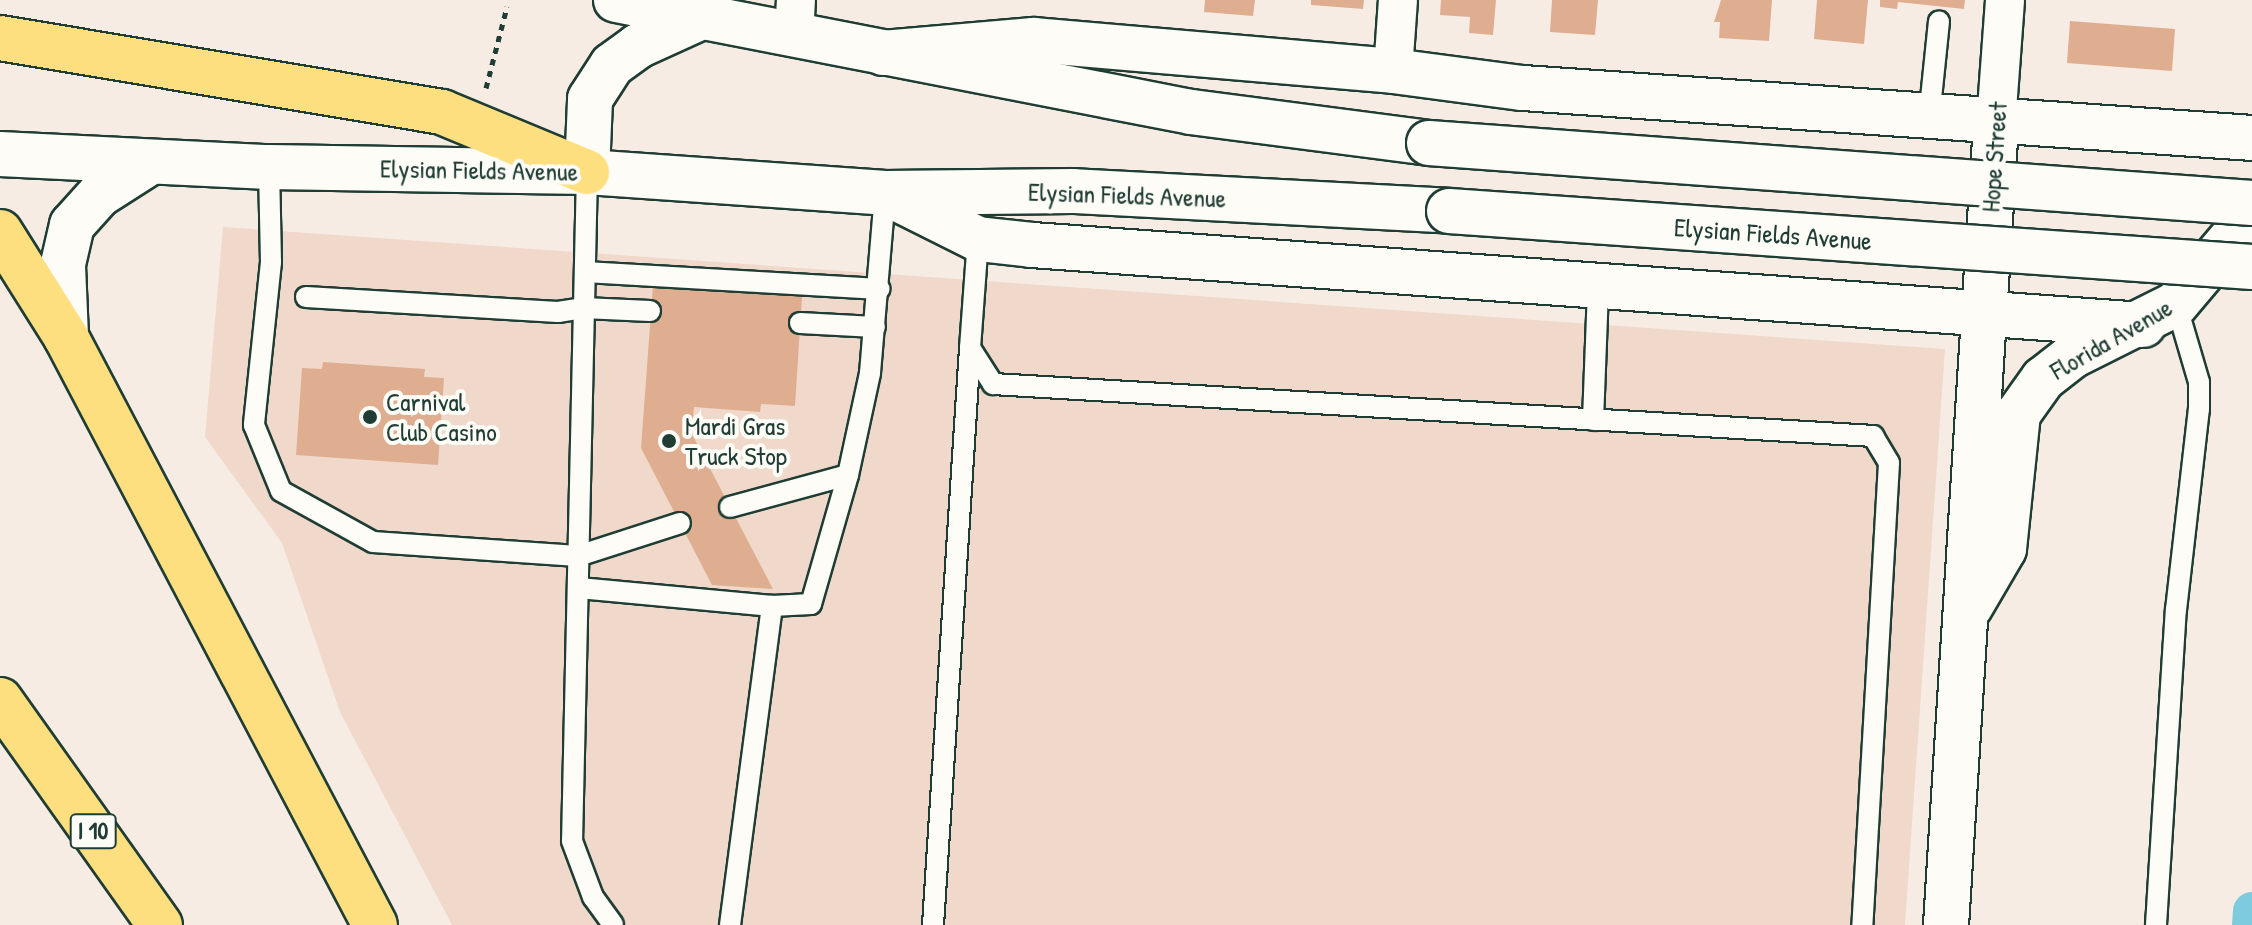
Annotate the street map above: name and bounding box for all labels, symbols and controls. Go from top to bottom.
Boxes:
street label: Hope Street [1975,101,2013,213]
street label: Elysian Fields Avenue [380,153,578,187]
street label: Elysian Fields Avenue [1027,176,1227,214]
street label: Elysian Fields Avenue [1673,212,1873,256]
street label: Florida Avenue [2045,292,2177,386]
place label: Carnival Club Casino [386,386,497,448]
marker: Carnival Club Casino [361,408,379,426]
place label: Mardi Gras Truck Stop [685,410,787,472]
marker: Mardi Gras Truck Stop [660,432,678,450]
road number: I 10 [69,811,117,851]

